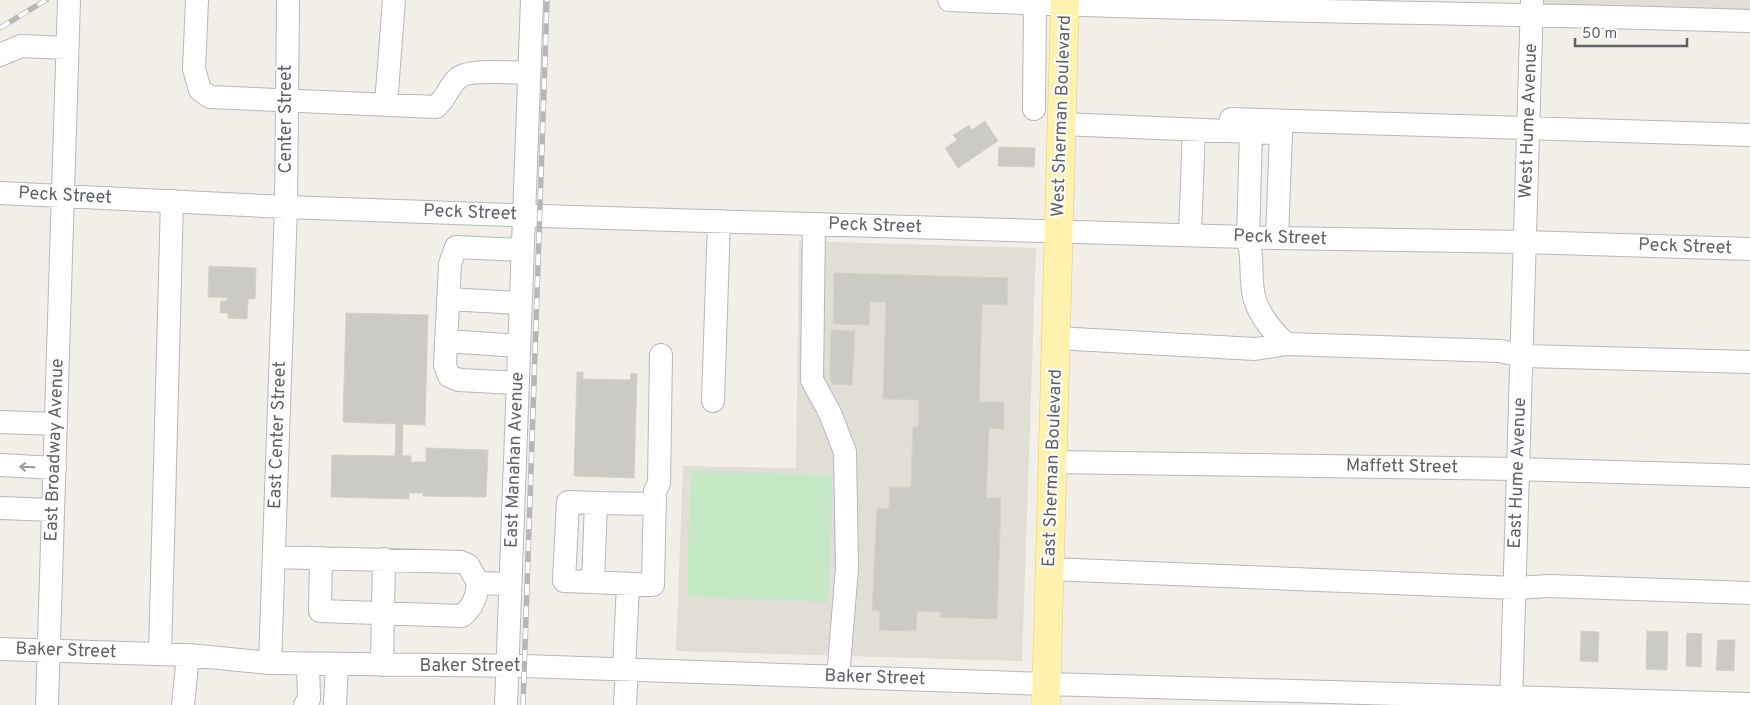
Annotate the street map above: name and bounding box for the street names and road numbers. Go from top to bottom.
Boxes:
street label: West Sherman Boulevard [1047,14,1077,218]
street label: West Hume Avenue [1515,43,1543,199]
street label: Center Street [275,65,298,173]
street label: Peck Street [18,182,112,210]
street label: Peck Street [423,200,517,226]
street label: Peck Street [828,213,922,239]
street label: Peck Street [1233,225,1327,251]
street label: Peck Street [1638,234,1732,260]
street label: East Broadway Avenue [40,358,70,542]
street label: East Center Street [264,361,292,509]
street label: East Sherman Boulevard [1038,369,1068,567]
street label: East Manahan Avenue [500,371,530,549]
street label: East Hume Avenue [1504,397,1532,549]
street label: Maffett Street [1346,455,1458,479]
street label: Baker Street [15,638,117,664]
street label: Baker Street [419,655,521,678]
street label: Baker Street [824,665,926,691]

